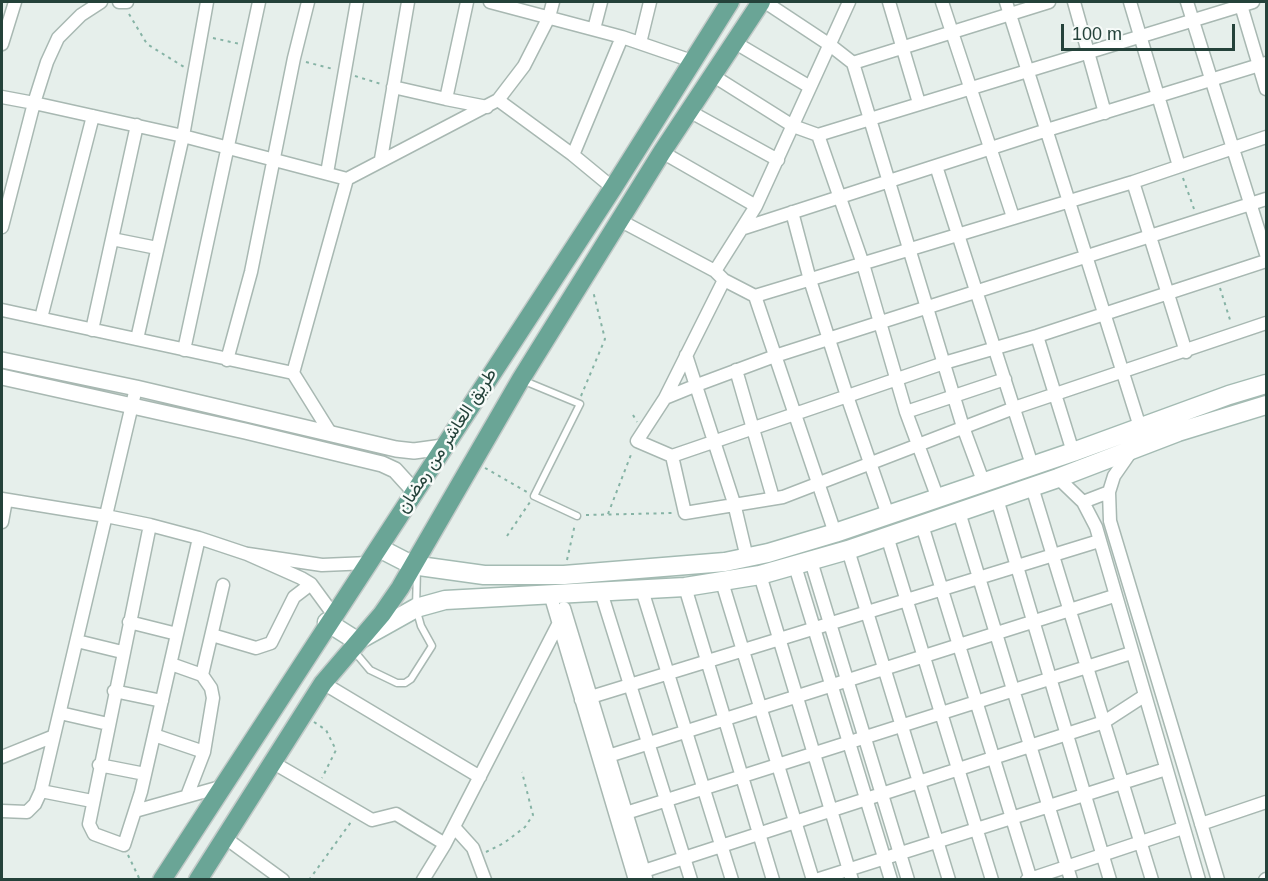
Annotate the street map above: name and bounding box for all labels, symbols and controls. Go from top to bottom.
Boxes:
scale bar [1064,12,1238,50]
text: 100 m [1072,24,1122,44]
street label: طريق العاشر من رمضان [392,365,502,517]

